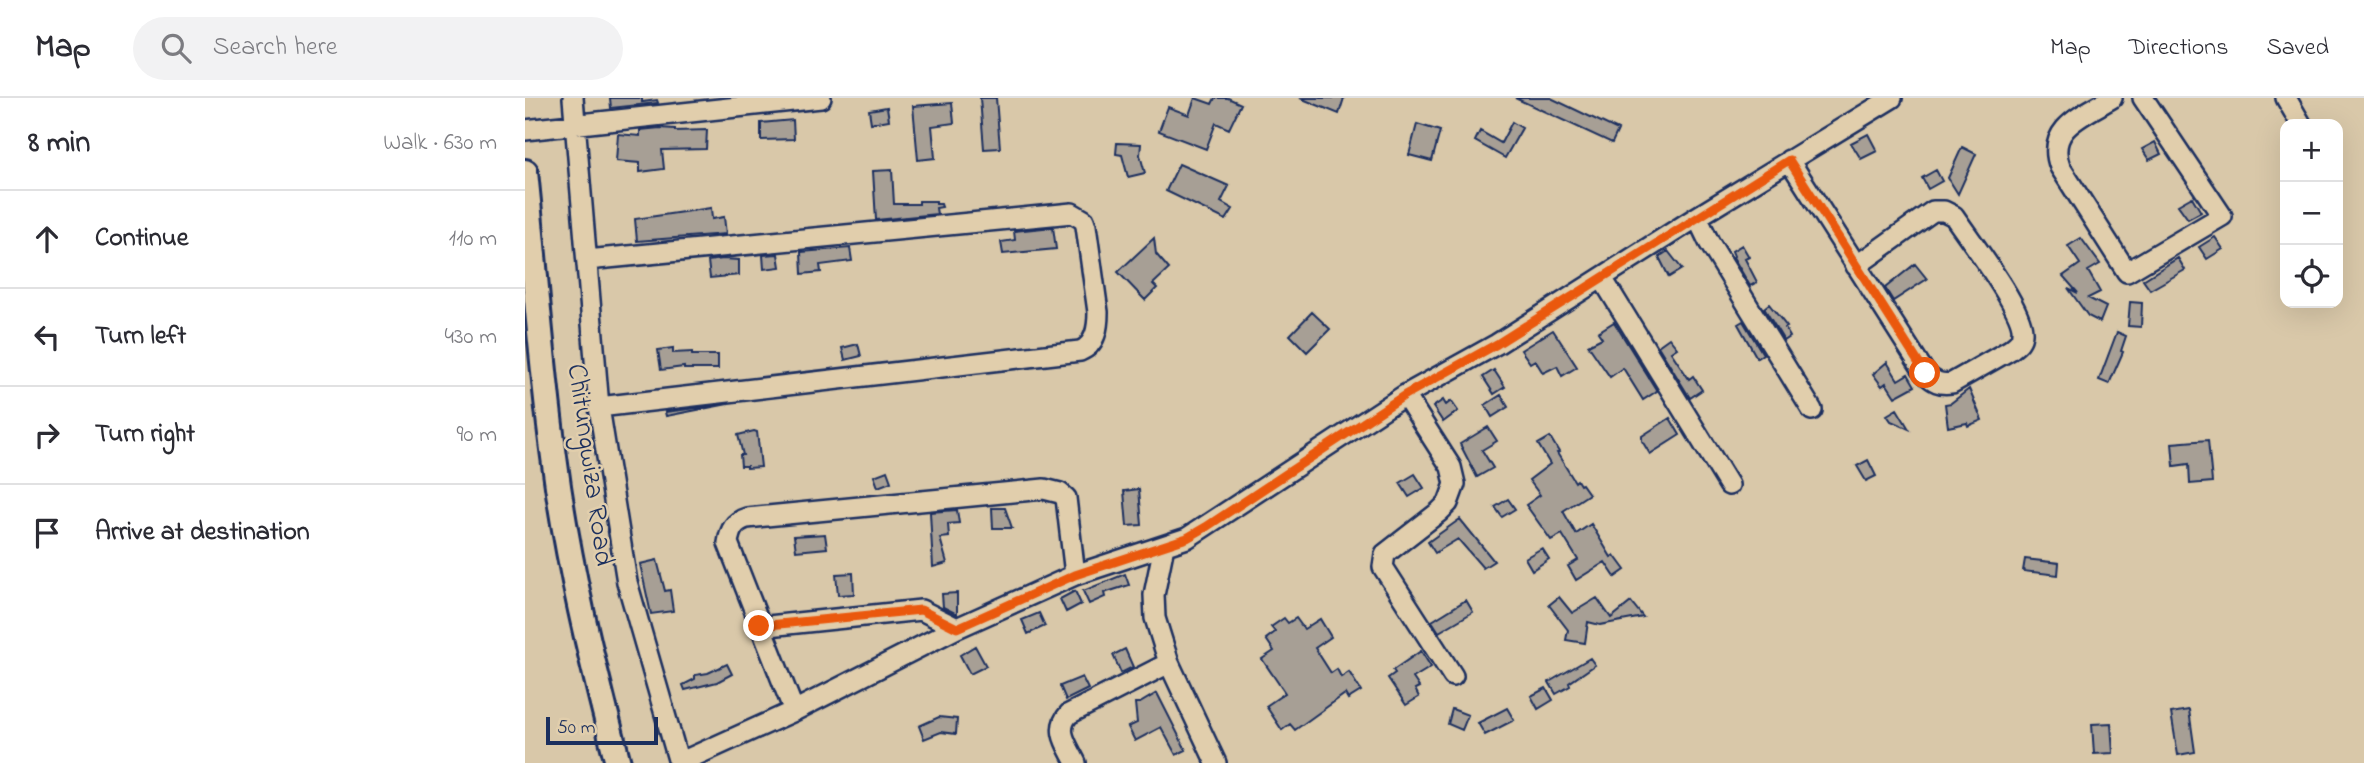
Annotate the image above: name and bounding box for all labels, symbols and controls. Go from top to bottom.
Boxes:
search box [133,17,623,80]
text: Map [35,24,91,72]
icon: search [157,29,195,67]
text: Search here [213,29,337,67]
text: Map [2050,31,2091,66]
text: Directions [2129,31,2228,66]
text: Saved [2266,31,2329,66]
map controls [2280,119,2343,308]
button: + [2280,119,2343,182]
text: 8 min [28,122,90,166]
text: Walk · 630 m [383,127,497,160]
button: − [2280,182,2343,245]
icon: ahead [28,220,66,258]
text: Continue [95,220,188,258]
text: 110 m [449,223,497,256]
button: locate [2280,245,2343,308]
icon: left [28,318,66,356]
text: Turn left [95,318,186,356]
text: 430 m [444,321,497,354]
route start [1909,357,1940,388]
street label: Chitungwiza Road [555,361,624,569]
icon: right [28,416,66,454]
text: Turn right [95,416,195,454]
text: 90 m [457,419,497,452]
icon: arrive [28,514,66,552]
text: Arrive at destination [95,514,310,552]
route end [743,610,774,641]
scale bar [546,714,658,746]
text: 50 m [557,715,596,742]

